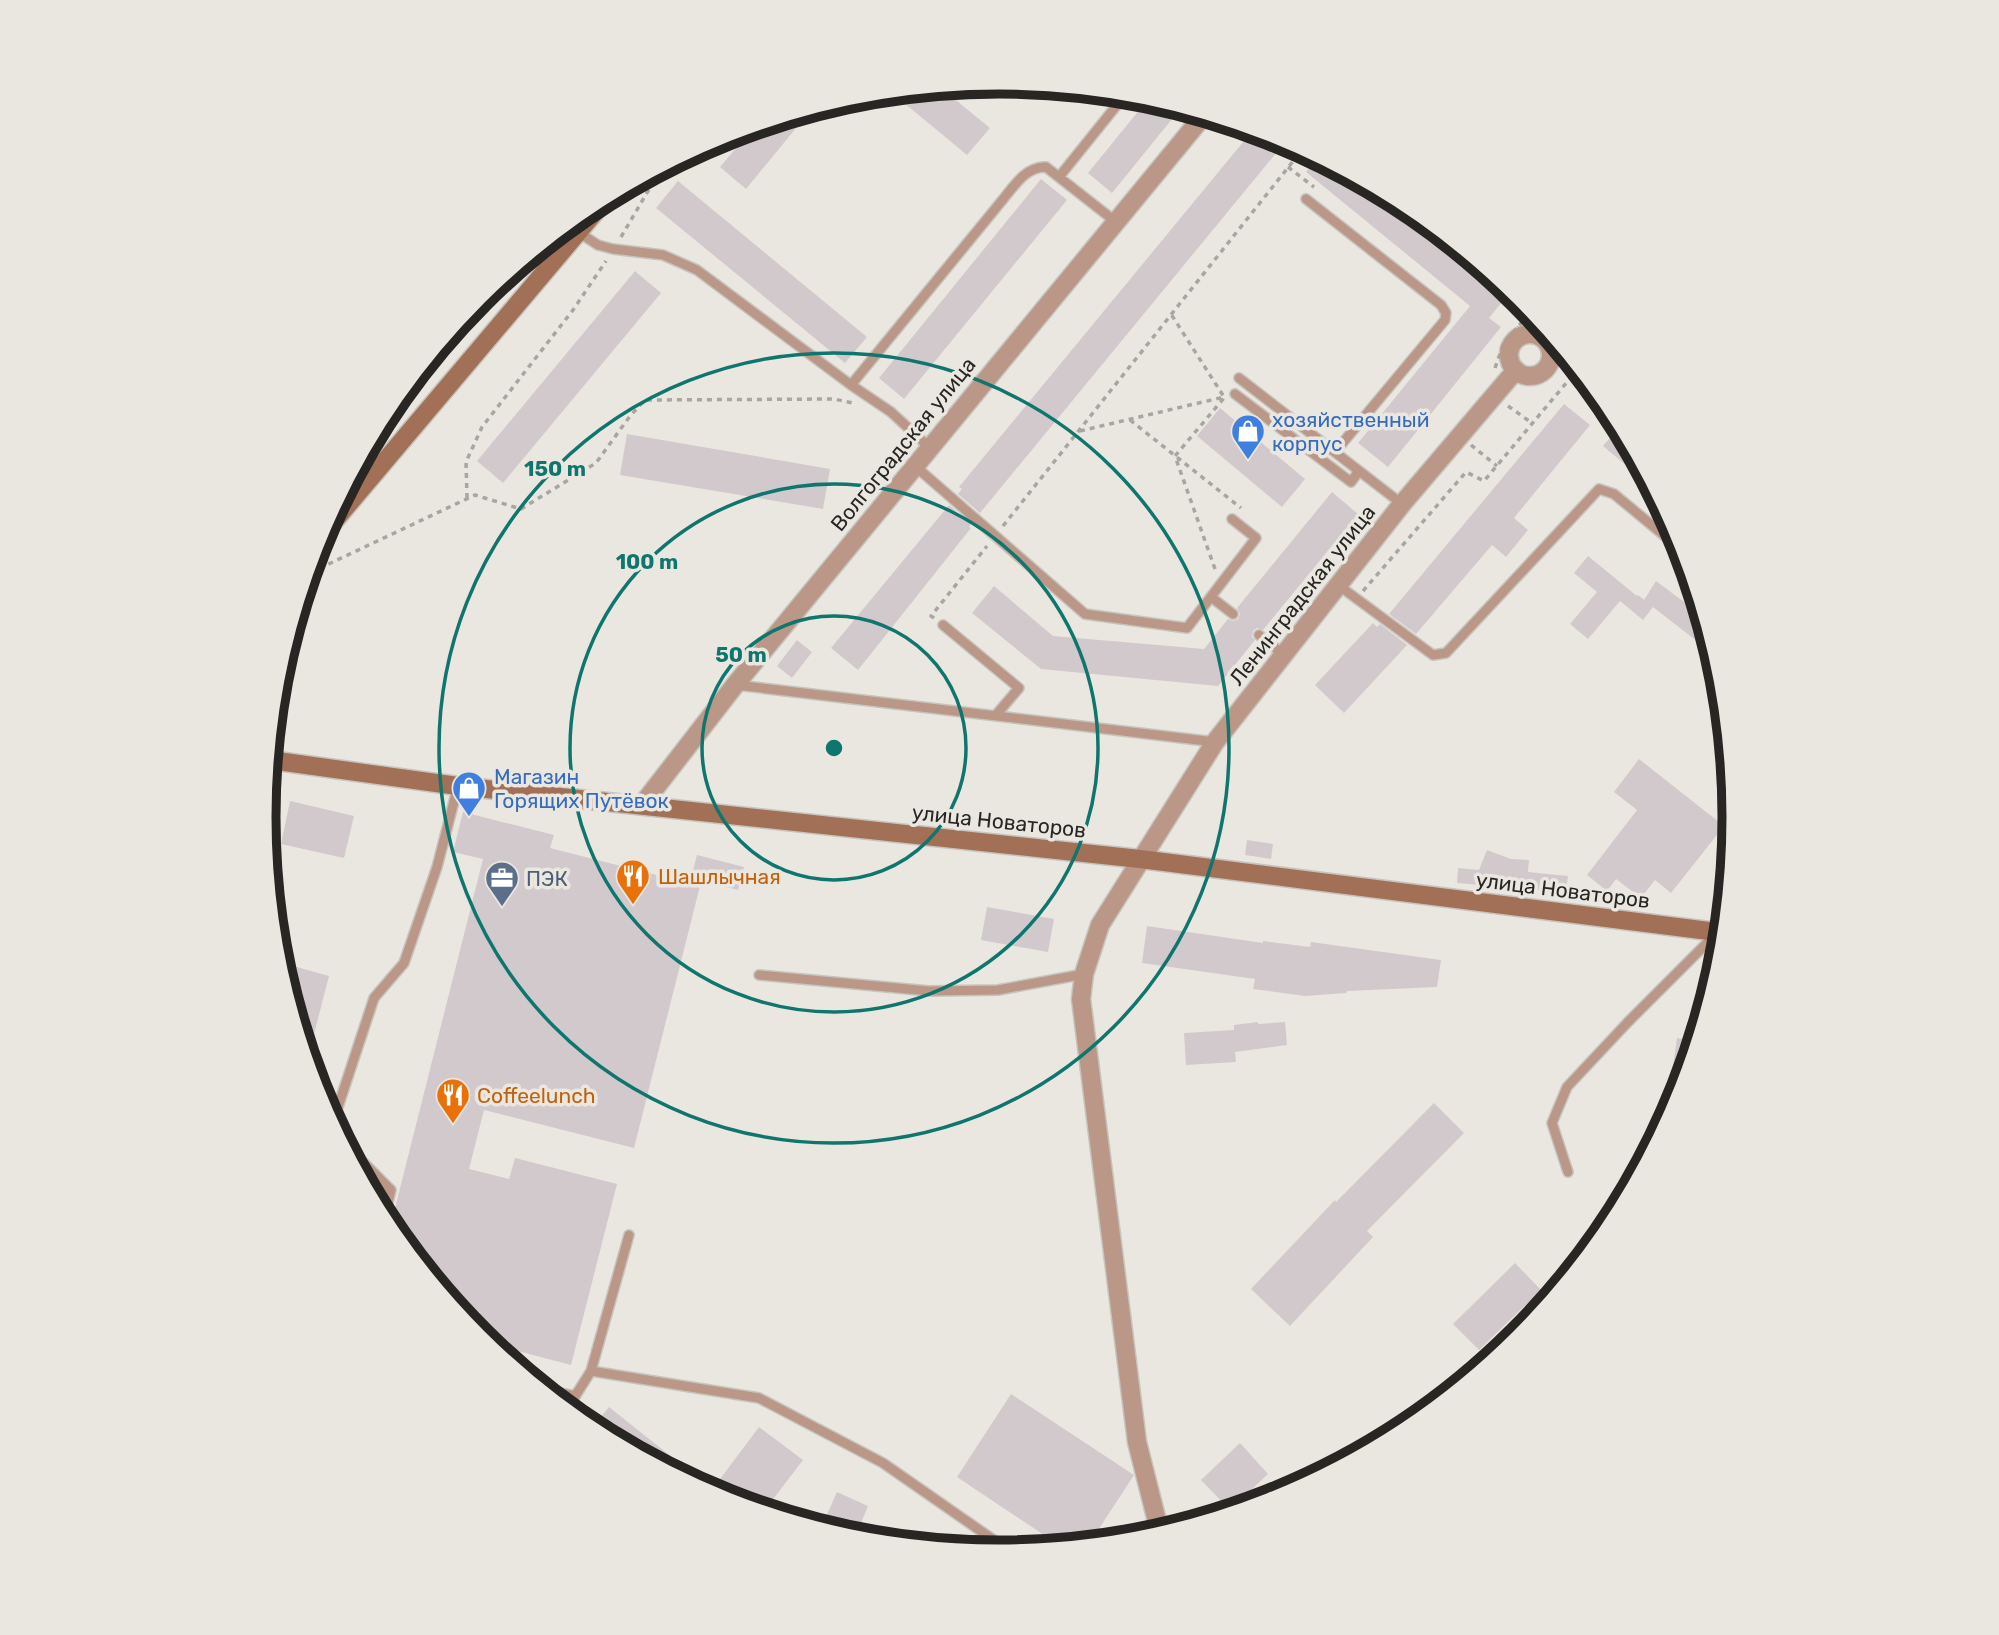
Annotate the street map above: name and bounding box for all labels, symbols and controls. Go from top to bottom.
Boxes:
street label: Волгоградская улица [825,352,981,536]
place label: хозяйственный корпус [1272,407,1429,456]
shop icon: хозяйственный корпус [1229,412,1267,461]
text: 150 m [524,456,586,481]
street label: Ленинградская улица [1224,500,1380,690]
text: 100 m [616,549,678,574]
text: 50 m [715,642,767,667]
centre of rings [822,736,846,760]
place label: Магазин Горящих Путёвок [494,764,669,813]
shop icon: Магазин Горящих Путёвок [450,769,488,818]
street label: улица Новаторов [911,799,1087,843]
restaurant icon: Шашлычная [614,857,652,906]
office icon: ПЭК [483,859,521,908]
place label: Шашлычная [658,864,781,889]
place label: ПЭК [526,866,568,891]
street label: улица Новаторов [1475,867,1651,913]
restaurant icon: Coffeelunch [434,1076,472,1125]
place label: Coffeelunch [477,1083,596,1108]

